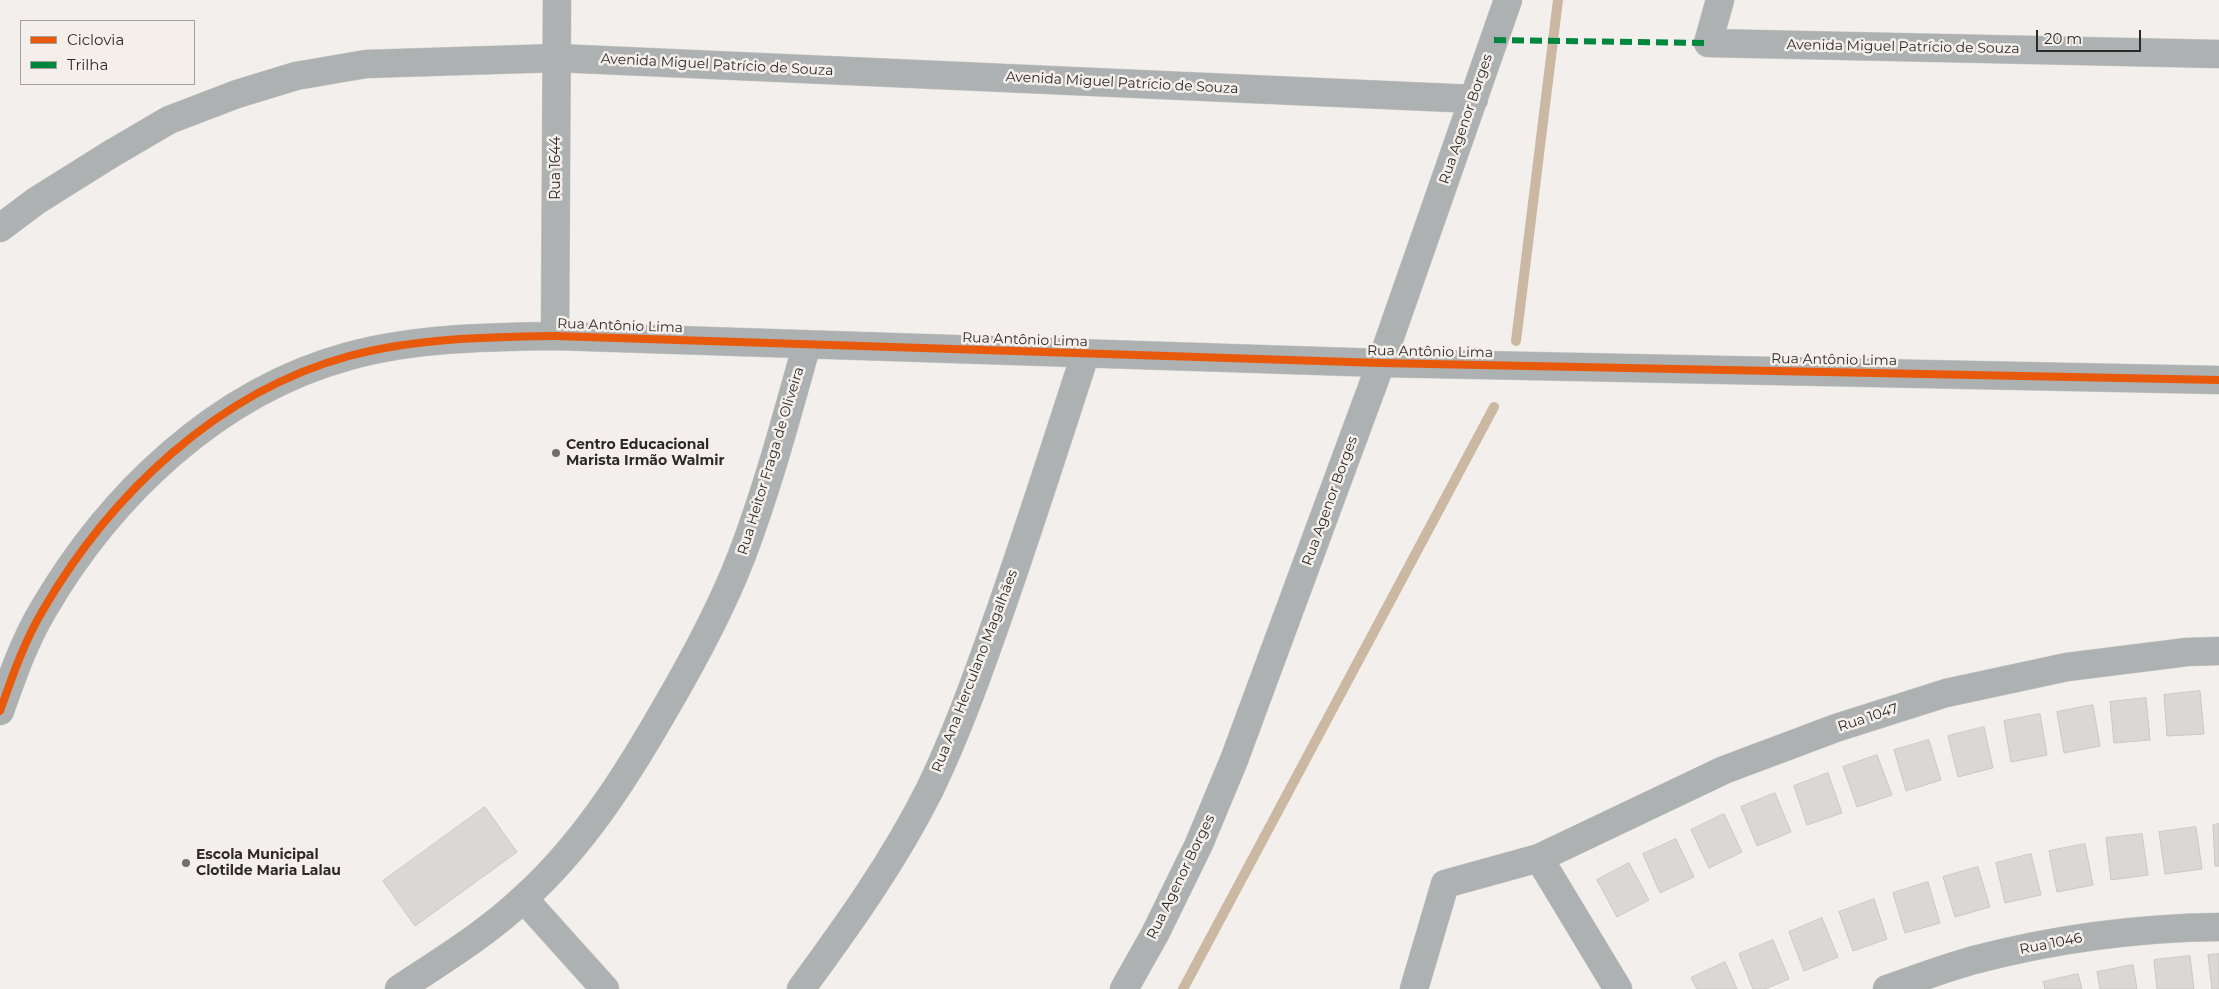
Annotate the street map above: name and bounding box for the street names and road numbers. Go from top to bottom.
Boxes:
street label: Avenida Miguel Patrício de Souza [1786,37,2020,57]
street label: Avenida Miguel Patrício de Souza [600,51,834,79]
street label: Rua Agenor Borges [1436,52,1496,186]
street label: Avenida Miguel Patrício de Souza [1005,69,1239,97]
street label: Rua 1644 [548,136,564,200]
street label: Rua Antônio Lima [557,315,683,337]
street label: Rua Antônio Lima [962,329,1088,351]
street label: Rua Antônio Lima [1367,343,1493,361]
street label: Rua Antônio Lima [1771,351,1897,369]
street label: Rua Heitor Fraga de Oliveira [734,365,808,557]
street label: Rua Agenor Borges [1299,434,1361,568]
street label: Rua Ana Herculano Magalhães [929,567,1021,775]
street label: Rua 1047 [1836,700,1900,736]
street label: Rua Agenor Borges [1143,812,1219,942]
street label: Rua 1046 [2018,930,2084,958]

